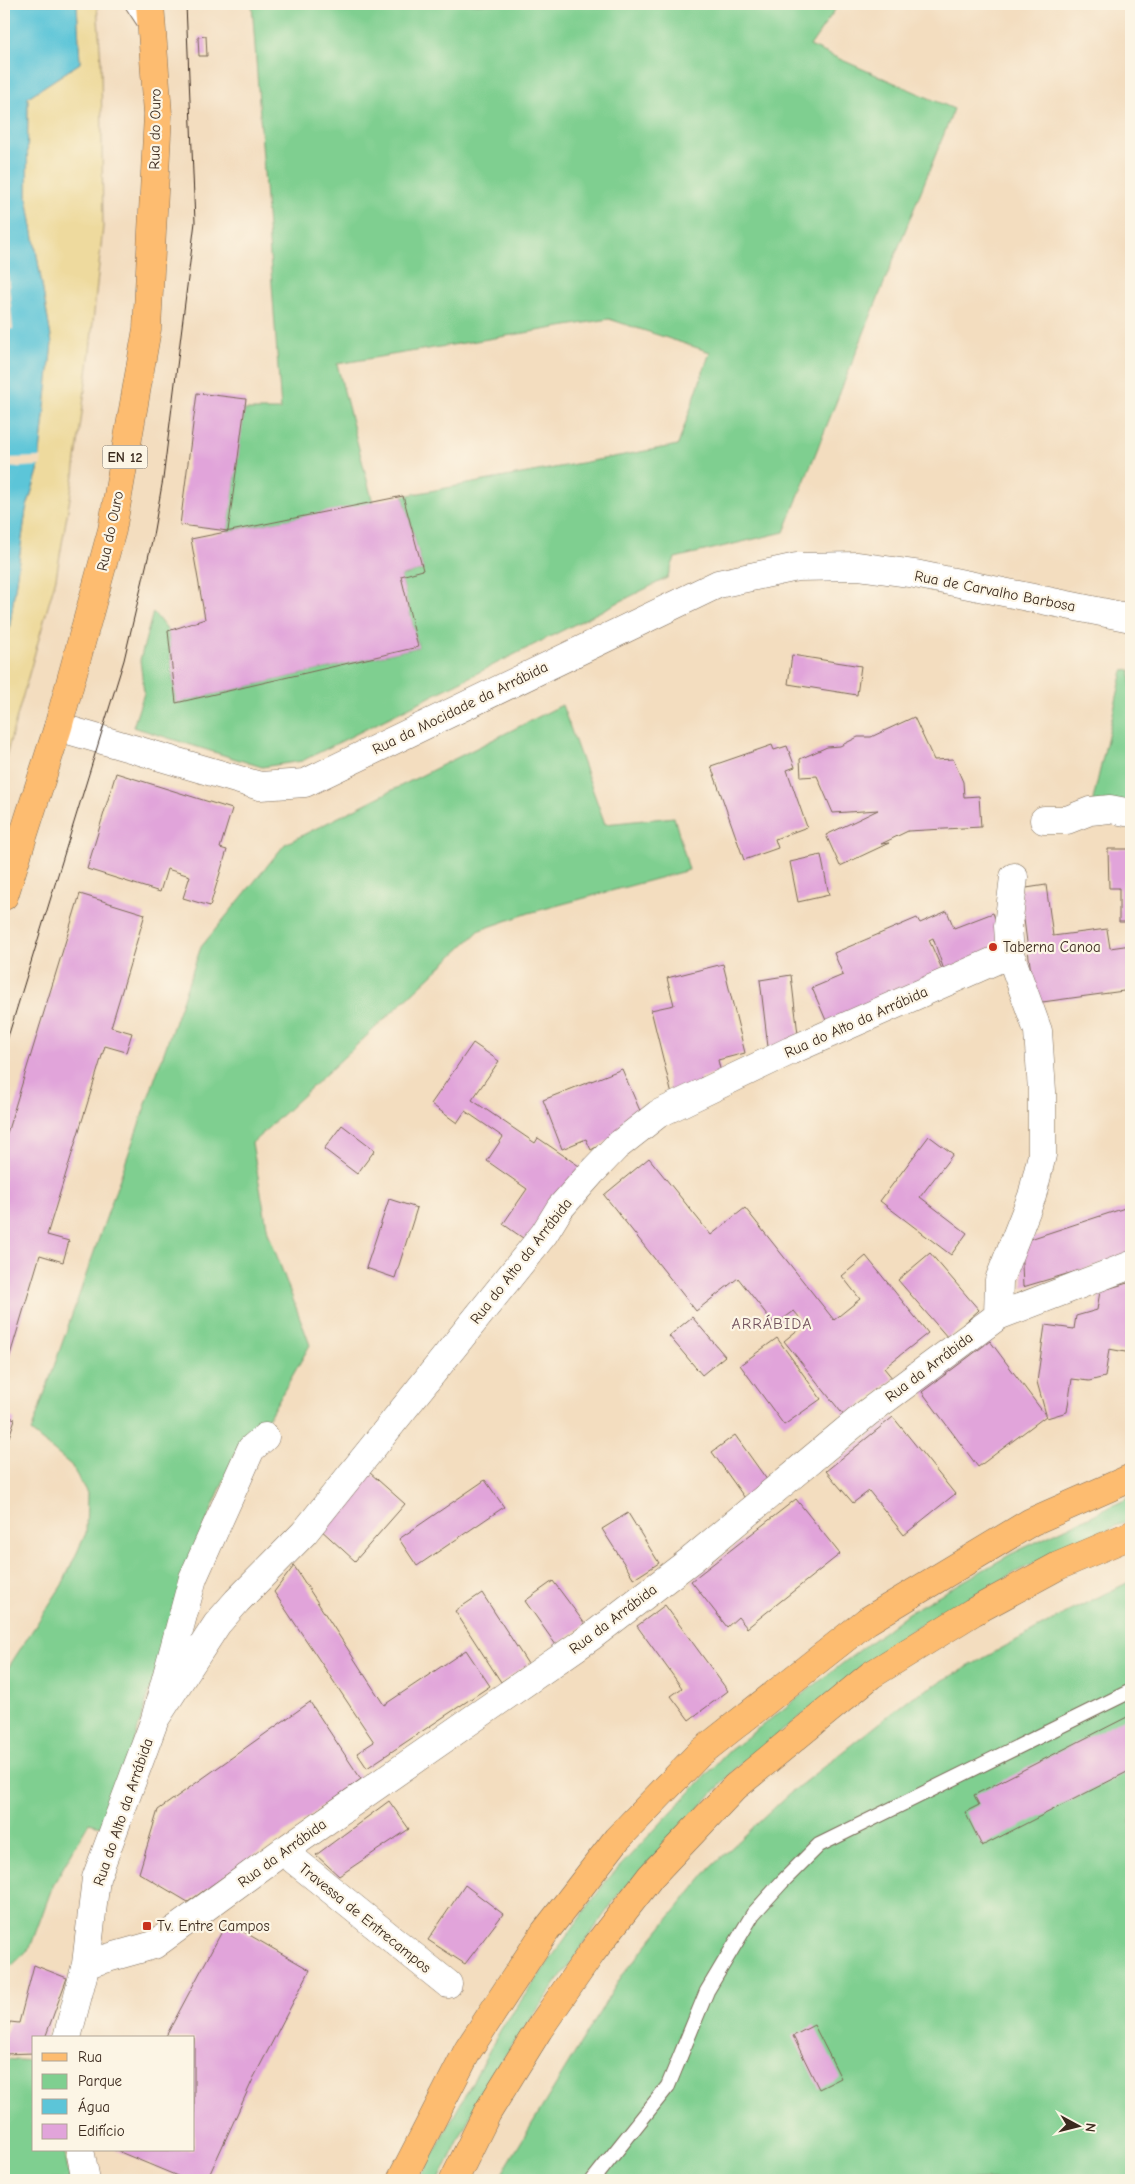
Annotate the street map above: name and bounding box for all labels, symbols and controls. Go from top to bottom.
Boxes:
street label: Rua do Ouro [145,88,165,170]
road number: EN 12 [102,446,148,468]
street label: Rua do Ouro [93,489,127,573]
street label: Rua de Carvalho Barbosa [913,567,1077,615]
street label: Rua da Mocidade da Arrábida [369,658,551,758]
place label: Taberna Canoa [1003,938,1101,956]
marker: Taberna Canoa [987,941,999,953]
street label: Rua do Alto da Arrábida [782,982,930,1062]
street label: Rua do Alto da Arrábida [466,1194,576,1328]
district label: ARRÁBIDA [731,1314,813,1333]
street label: Rua da Arrábida [882,1328,976,1406]
street label: Rua da Arrábida [566,1580,660,1658]
street label: Rua do Alto da Arrábida [89,1736,157,1888]
street label: Rua da Arrábida [234,1815,330,1891]
street label: Travessa de Entrecampos [295,1859,435,1977]
place label: Tv. Entre Campos [157,1917,270,1935]
marker: Tv. Entre Campos [141,1920,153,1932]
legend [32,2036,195,2152]
text: Rua [78,2048,102,2066]
text: Parque [78,2072,123,2090]
text: Água [78,2097,110,2116]
north arrow [1052,2102,1102,2152]
text: Edifício [78,2122,125,2140]
text: N [1081,2122,1099,2133]

